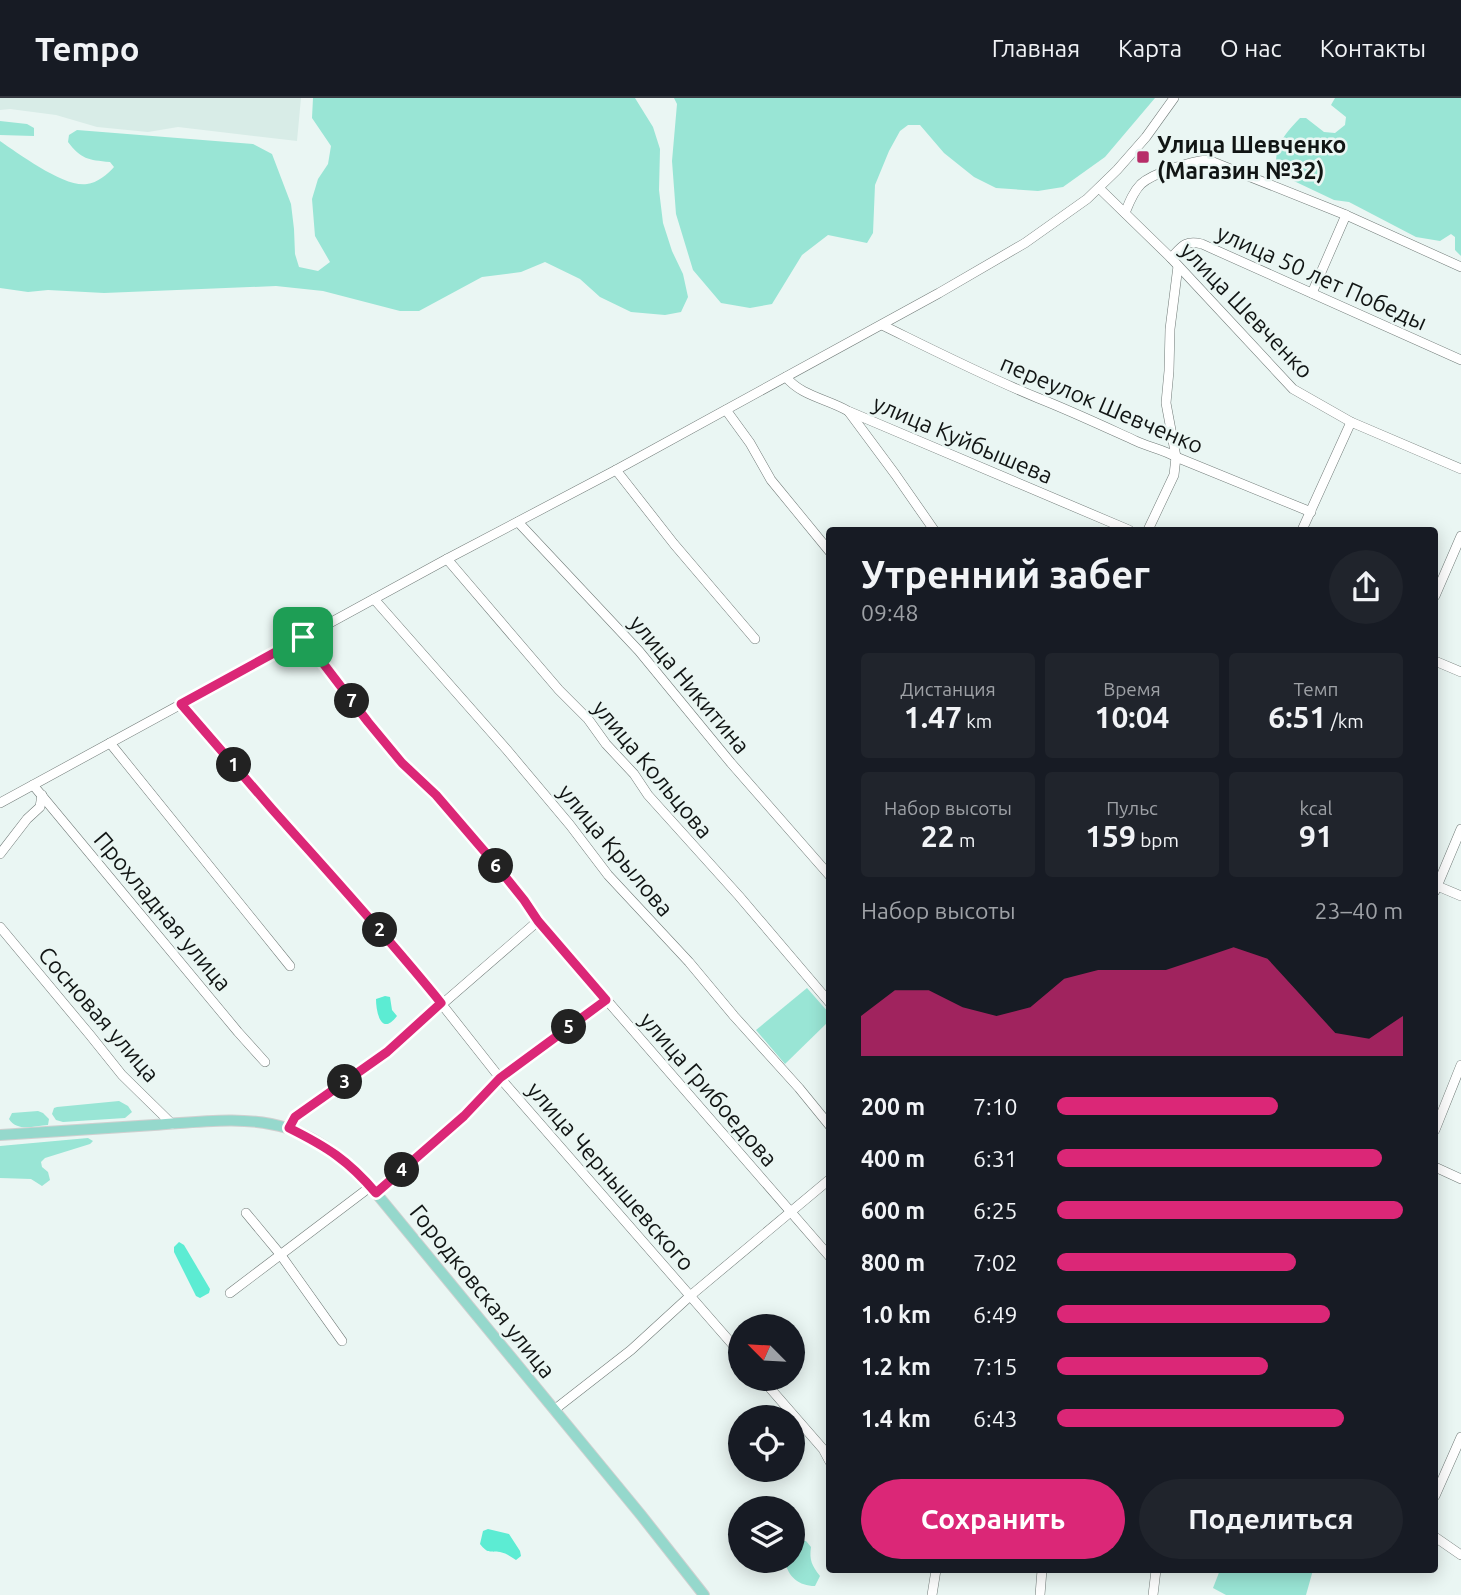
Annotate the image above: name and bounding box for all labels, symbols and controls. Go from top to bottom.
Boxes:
text: Tempo [35,30,140,67]
text: Главная [992,35,1080,62]
text: Карта [1118,35,1182,62]
text: О нас [1220,35,1282,62]
text: Контакты [1320,35,1426,62]
place label: Улица Шевченко (Магазин №32) [1157,132,1346,184]
marker: Улица Шевченко (Магазин №32) [1135,149,1151,165]
street label: улица 50 лет Победы [1213,219,1431,335]
street label: улица Шевченко [1176,237,1318,383]
street label: переулок Шевченко [997,350,1207,458]
street label: улица Куйбышева [870,390,1056,488]
button: share [1329,550,1403,624]
text: Утренний забег [861,553,1150,595]
text: 09:48 [861,600,919,625]
pin [273,607,333,667]
street label: улица Никитина [625,610,755,758]
icon: arrive [284,618,322,656]
text: Дистанция [900,678,996,700]
text: Время [1103,678,1161,700]
text: Темп [1294,678,1338,700]
pin: 7 [334,684,370,718]
text: 7 [346,689,357,711]
street label: улица Кольцова [588,695,718,843]
text: 1.47 [904,700,962,734]
text: 10:04 [1094,700,1170,734]
text: 6:51 [1268,700,1326,734]
text: km [962,710,992,732]
text: /km [1326,710,1364,732]
pin: 1 [216,748,252,782]
text: 1 [228,753,239,775]
street label: улица Крылова [554,779,678,921]
text: Набор высоты [884,797,1012,819]
text: Пульс [1106,797,1158,819]
text: kcal [1300,797,1332,819]
text: 22 [921,819,955,853]
text: 159 [1085,819,1136,853]
text: 91 [1299,819,1333,853]
street label: Прохладная улица [89,827,237,995]
text: m [955,829,975,851]
text: bpm [1136,829,1179,851]
pin: 6 [478,848,514,884]
text: 6 [490,854,501,876]
text: Набор высоты [861,898,1016,923]
text: 23–40 m [1315,898,1403,923]
pin: 2 [362,912,398,948]
text: 2 [374,918,385,940]
street label: Сосновая улица [34,942,164,1086]
street label: улица Грибоедова [635,1007,783,1171]
pin: 5 [552,1010,586,1044]
text: 5 [563,1015,574,1037]
pin: 3 [328,1065,362,1100]
text: 3 [339,1070,350,1092]
street label: улица Чернышевского [522,1077,700,1275]
text: 200 m [861,1094,925,1119]
text: 7:10 [973,1094,1018,1119]
text: 400 m [861,1146,925,1171]
text: 6:31 [973,1146,1018,1171]
pin: 4 [384,1152,420,1188]
text: 4 [396,1158,407,1180]
text: 600 m [861,1198,925,1223]
text: 6:25 [973,1198,1018,1223]
street label: Городковская улица [405,1199,561,1383]
text: 800 m [861,1250,925,1275]
text: 7:02 [973,1250,1018,1275]
text: 1.0 km [861,1302,931,1327]
text: 6:49 [973,1302,1018,1327]
north arrow [728,1314,805,1391]
map controls [728,1314,805,1573]
text: 1.2 km [861,1354,931,1379]
text: 7:15 [973,1354,1018,1379]
button: locate [728,1405,805,1482]
text: 1.4 km [861,1406,931,1431]
text: 6:43 [973,1406,1018,1431]
button: Сохранить [861,1479,1125,1559]
button: Поделиться [1139,1479,1403,1559]
button: layers [728,1496,805,1573]

